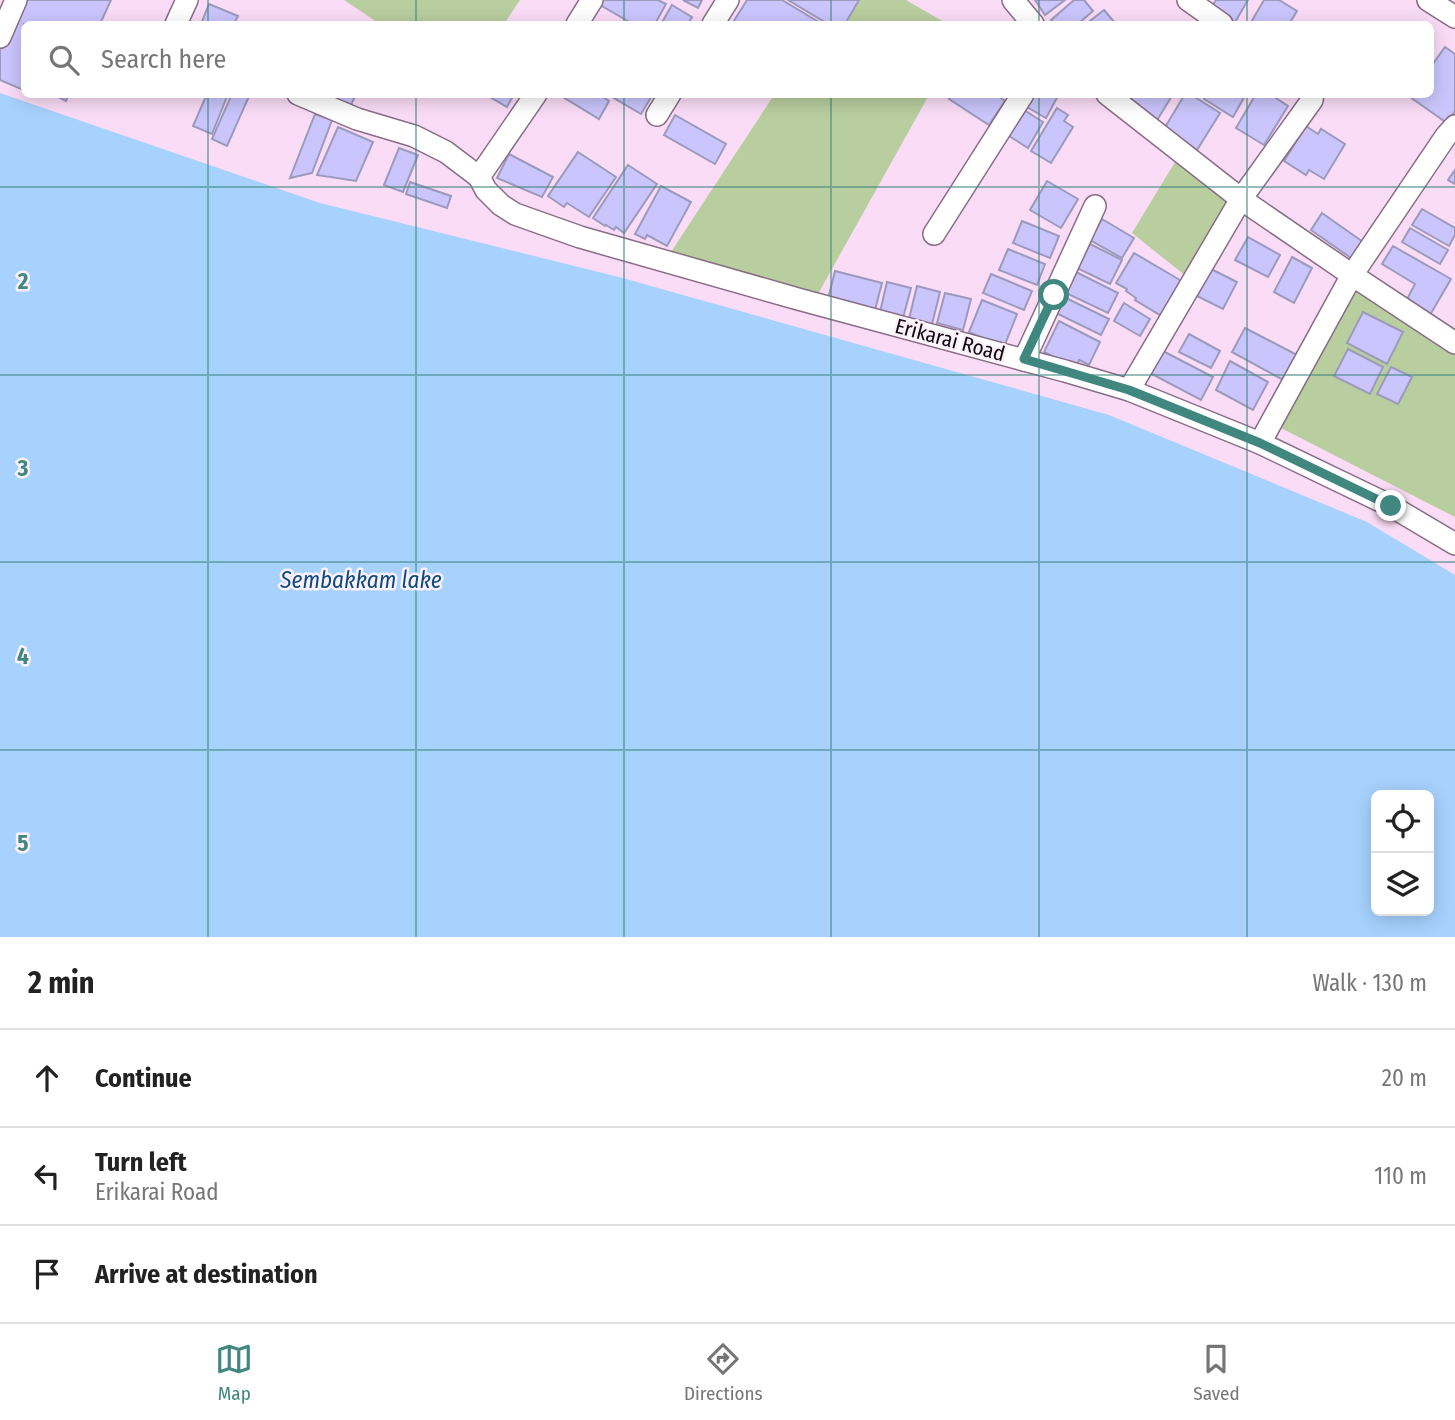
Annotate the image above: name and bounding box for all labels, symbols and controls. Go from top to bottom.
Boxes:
search box [21,21,1434,98]
icon: search [45,41,83,79]
text: Search here [101,44,226,75]
text: 2 [17,267,29,295]
route start [1038,279,1069,310]
street label: Erikarai Road [892,313,1008,367]
text: 3 [17,454,29,482]
route end [1375,490,1406,521]
water label: Sembakkam lake [279,566,442,594]
text: 4 [17,642,29,670]
map controls [1371,790,1434,916]
button: locate [1371,790,1434,853]
text: 5 [17,829,29,857]
button: layers [1371,853,1434,916]
text: 2 min [28,965,95,1001]
text: Walk · 130 m [1313,969,1427,997]
icon: ahead [28,1059,66,1097]
text: Continue [95,1063,192,1094]
text: 20 m [1382,1064,1427,1092]
text: Turn left [95,1147,187,1178]
icon: left [28,1157,66,1195]
text: 110 m [1374,1162,1427,1190]
text: Erikarai Road [95,1178,219,1206]
icon: arrive [28,1255,66,1293]
text: Arrive at destination [95,1259,318,1290]
tab: Map [215,1340,253,1405]
tab: Directions [684,1340,763,1405]
tab: Saved [1193,1340,1240,1405]

